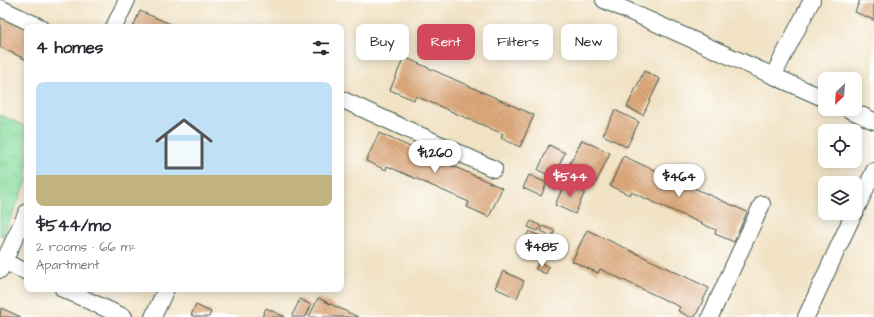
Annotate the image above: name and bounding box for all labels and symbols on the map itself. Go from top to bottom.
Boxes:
north arrow [818,72,862,116]
pin: $1,260 [402,140,468,174]
pin: $544 [546,164,594,198]
pin: $464 [655,164,703,198]
pin: $485 [518,234,566,268]

